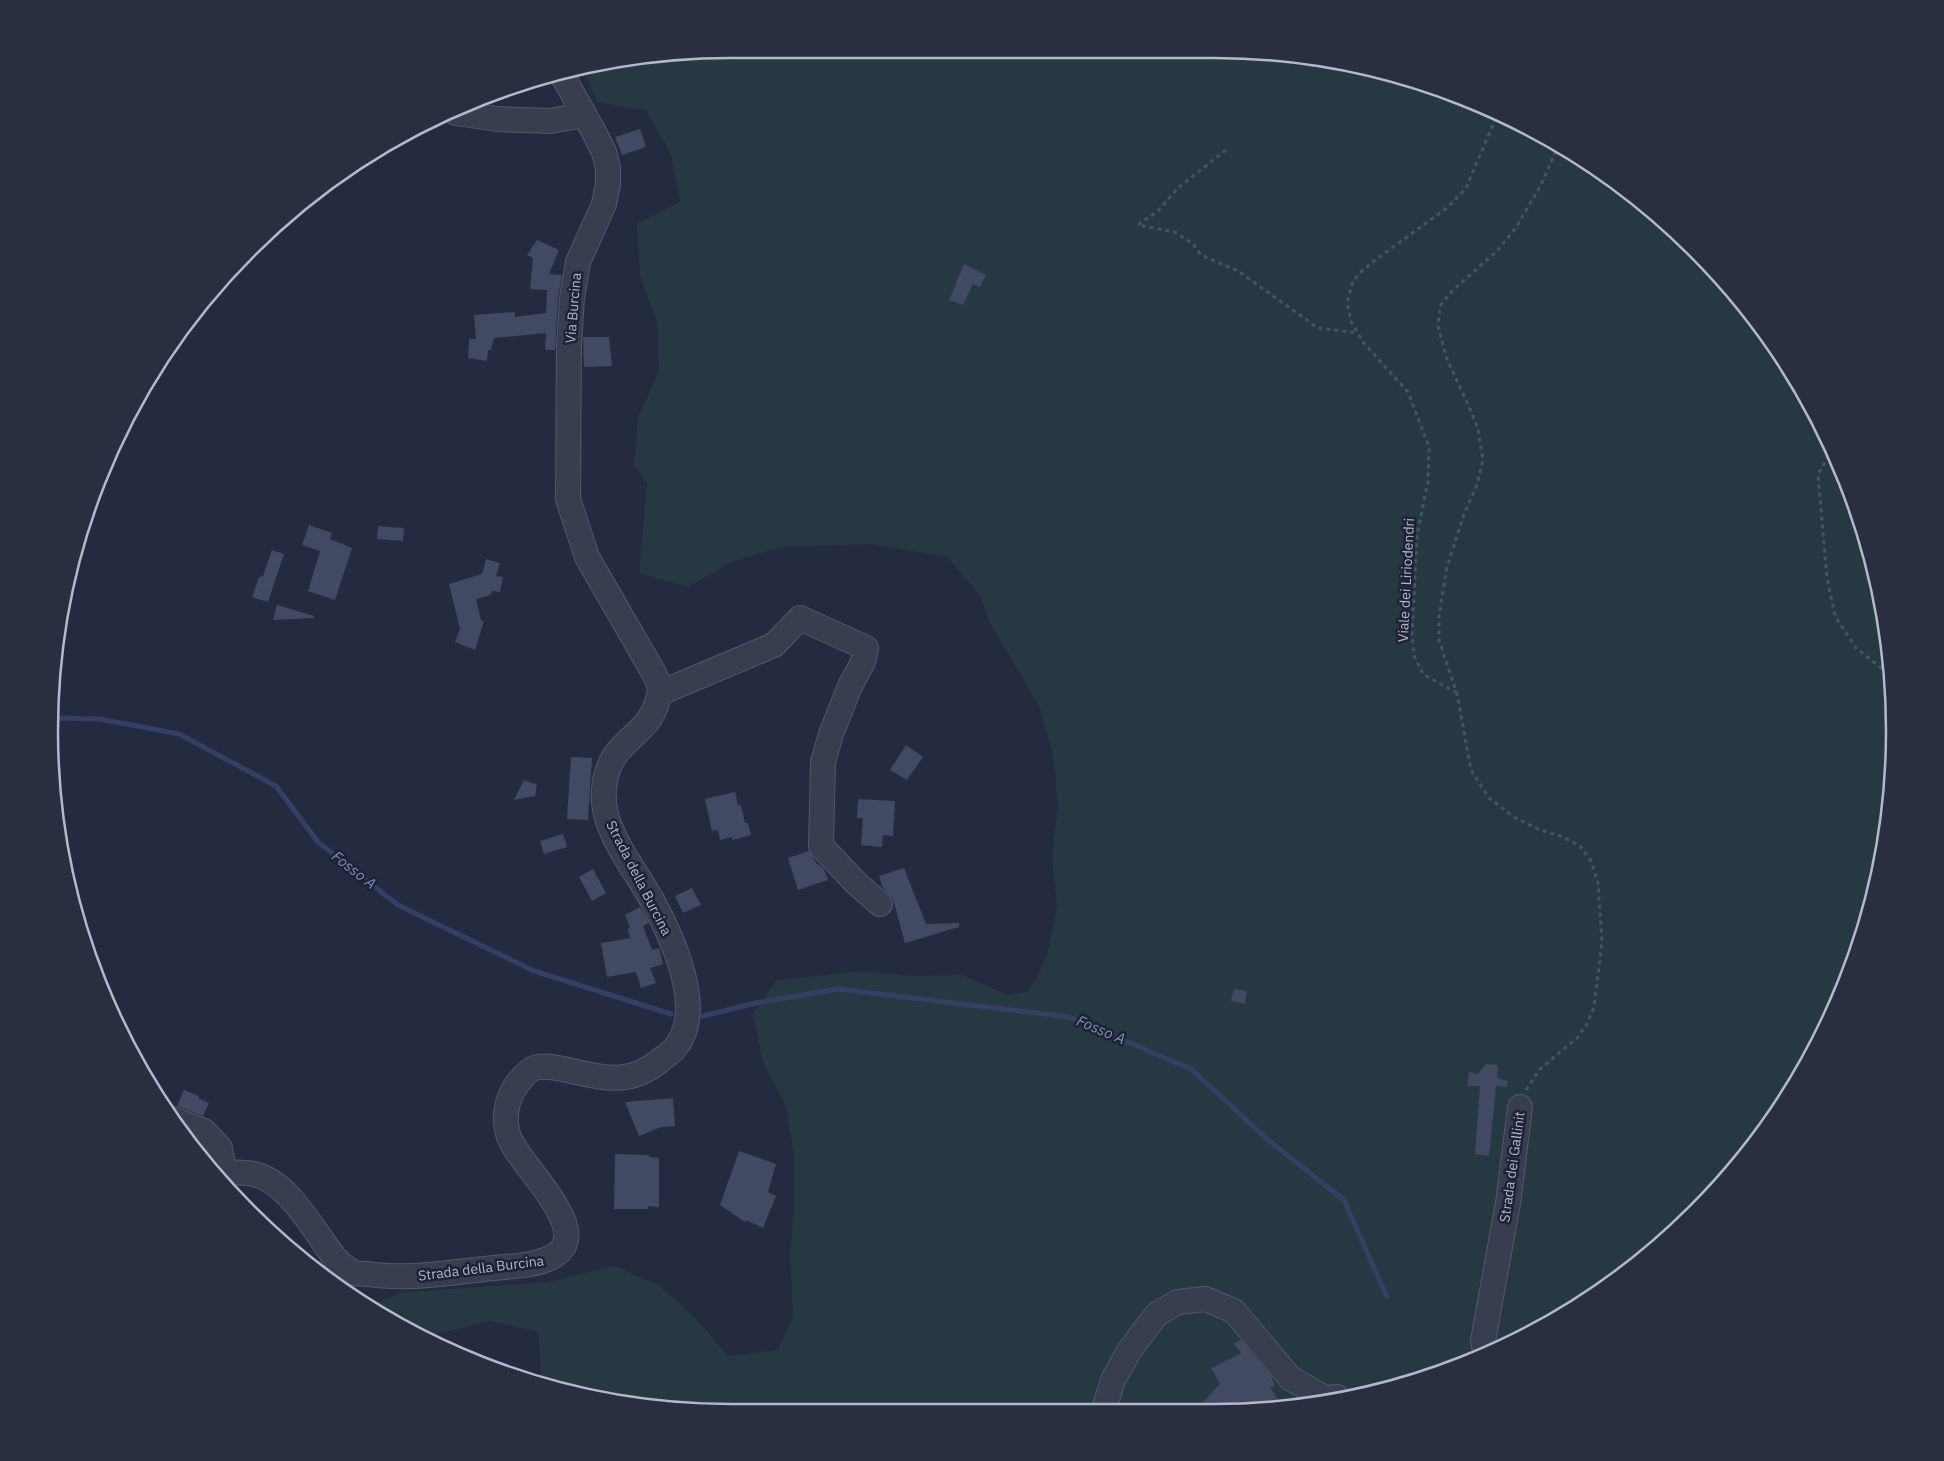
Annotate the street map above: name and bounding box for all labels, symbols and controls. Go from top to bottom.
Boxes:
street label: Via Burcina [561,271,585,344]
street label: Viale dei Liriodendri [1394,517,1418,643]
street label: Strada della Burcina [602,817,676,939]
water label: Fosso A [328,846,380,893]
water label: Fosso A [1074,1011,1128,1048]
street label: Strada dei Gallinit [1495,1110,1529,1224]
street label: Strada della Burcina [417,1251,546,1285]

